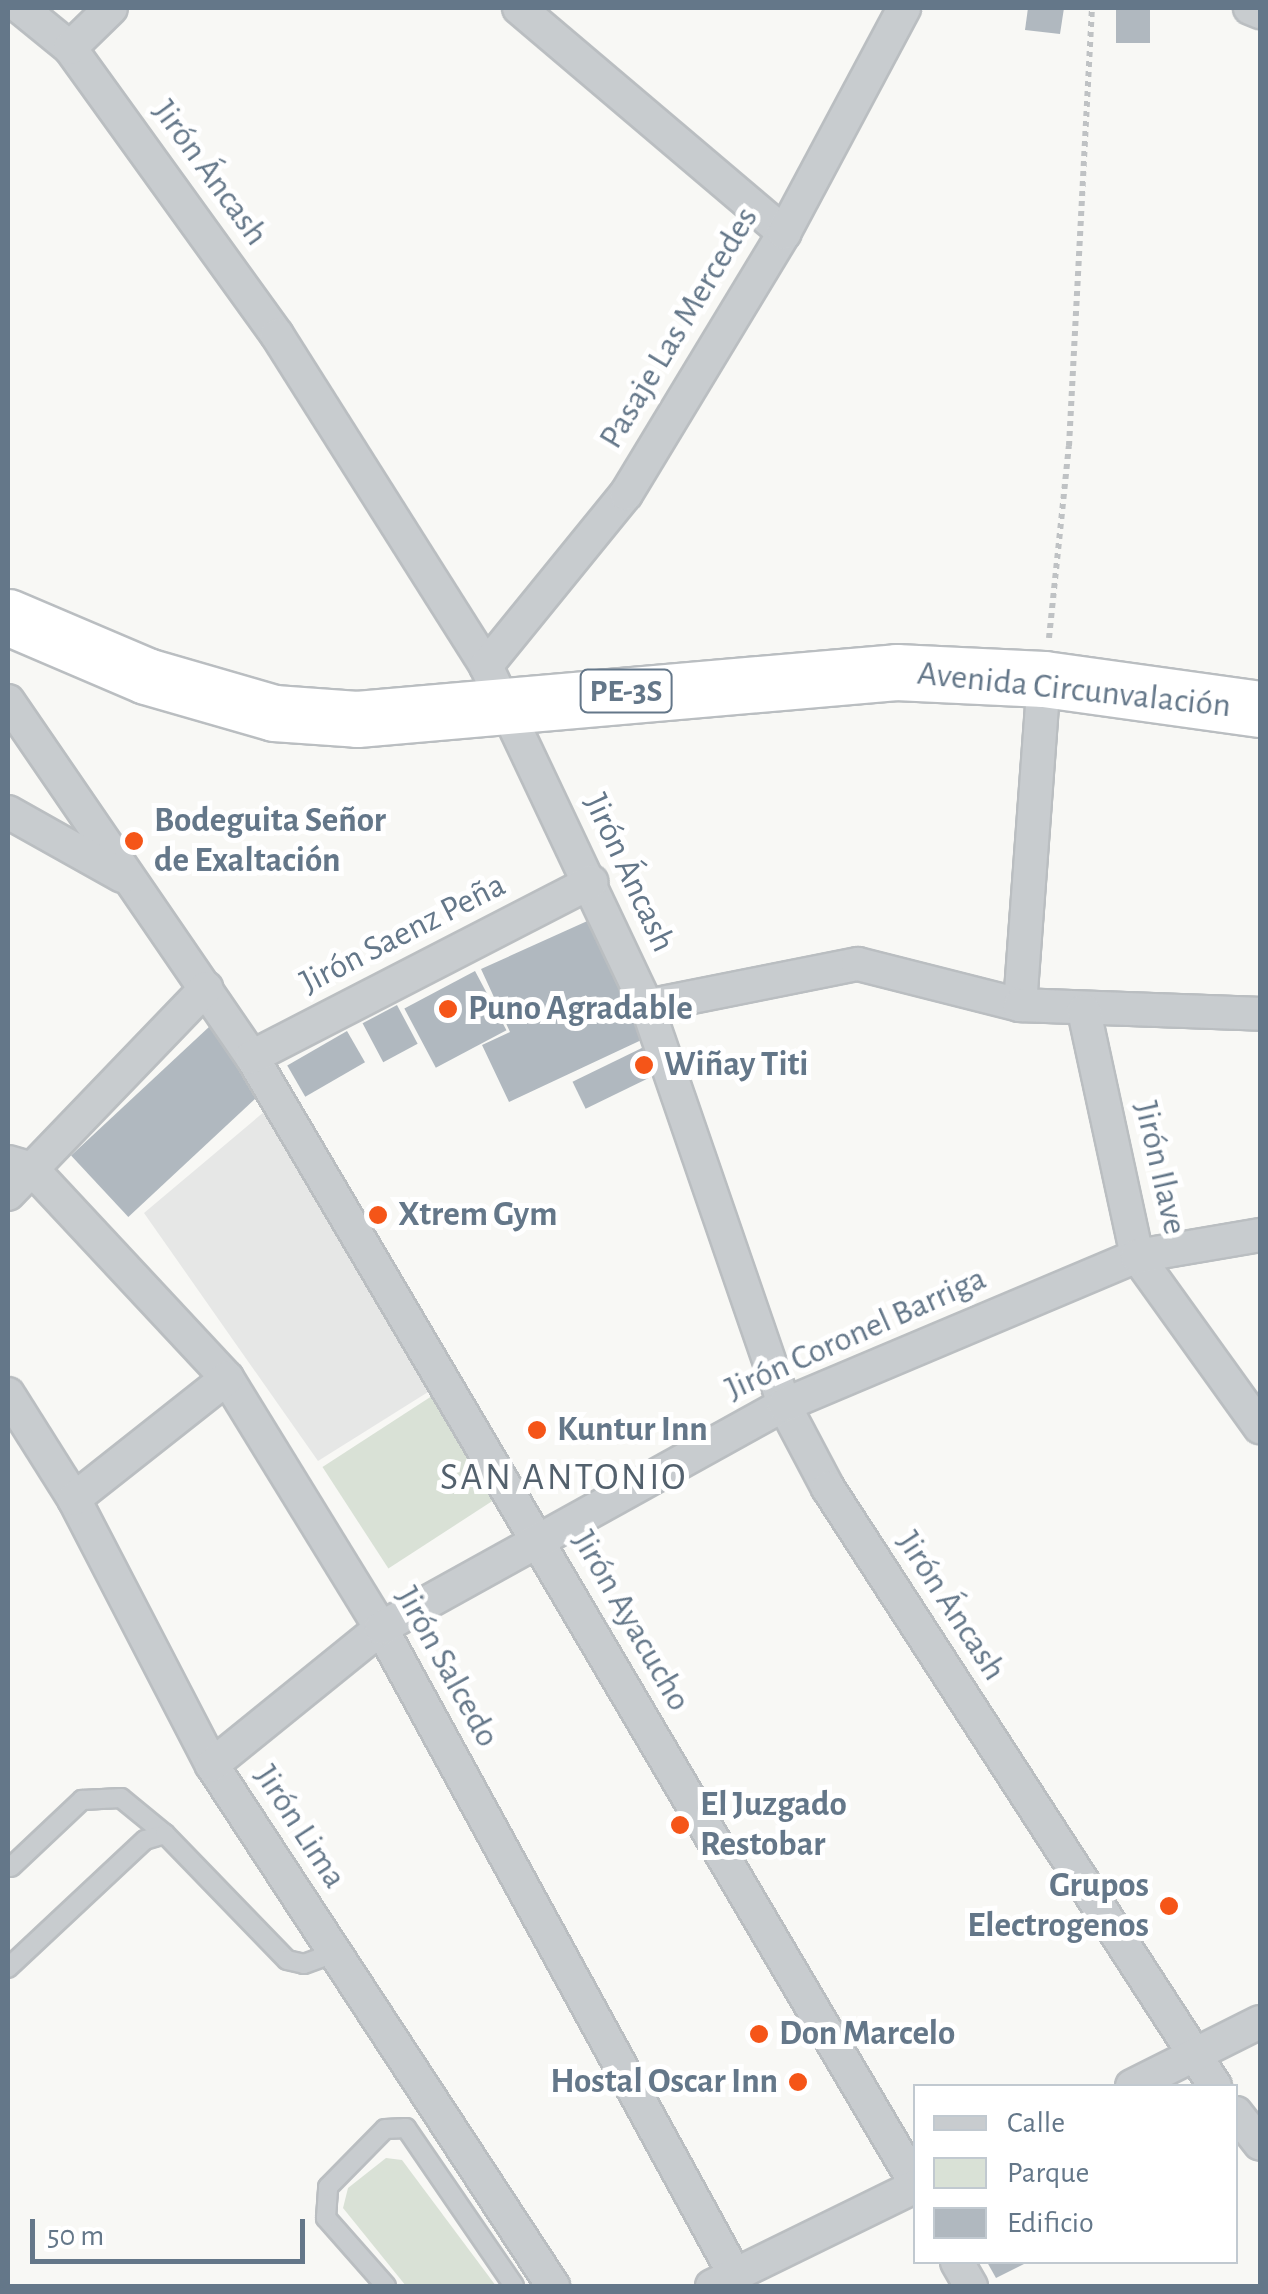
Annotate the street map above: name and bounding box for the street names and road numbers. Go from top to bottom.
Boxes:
street label: Jirón Áncash [143,92,277,254]
street label: Pasaje Las Mercedes [590,200,768,456]
street label: Avenida Circunvalación [915,653,1233,727]
road number: PE-3S [578,664,674,718]
street label: Jirón Áncash [574,787,684,959]
street label: Jirón Saenz Peña [293,864,513,1004]
street label: Jirón Ilave [1124,1097,1196,1239]
street label: Jirón Coronel Barriga [719,1258,993,1410]
street label: Jirón Ayacucho [562,1523,700,1719]
street label: Jirón Áncash [887,1523,1015,1689]
street label: Jirón Salcedo [386,1579,508,1755]
street label: Jirón Lima [245,1758,355,1896]

